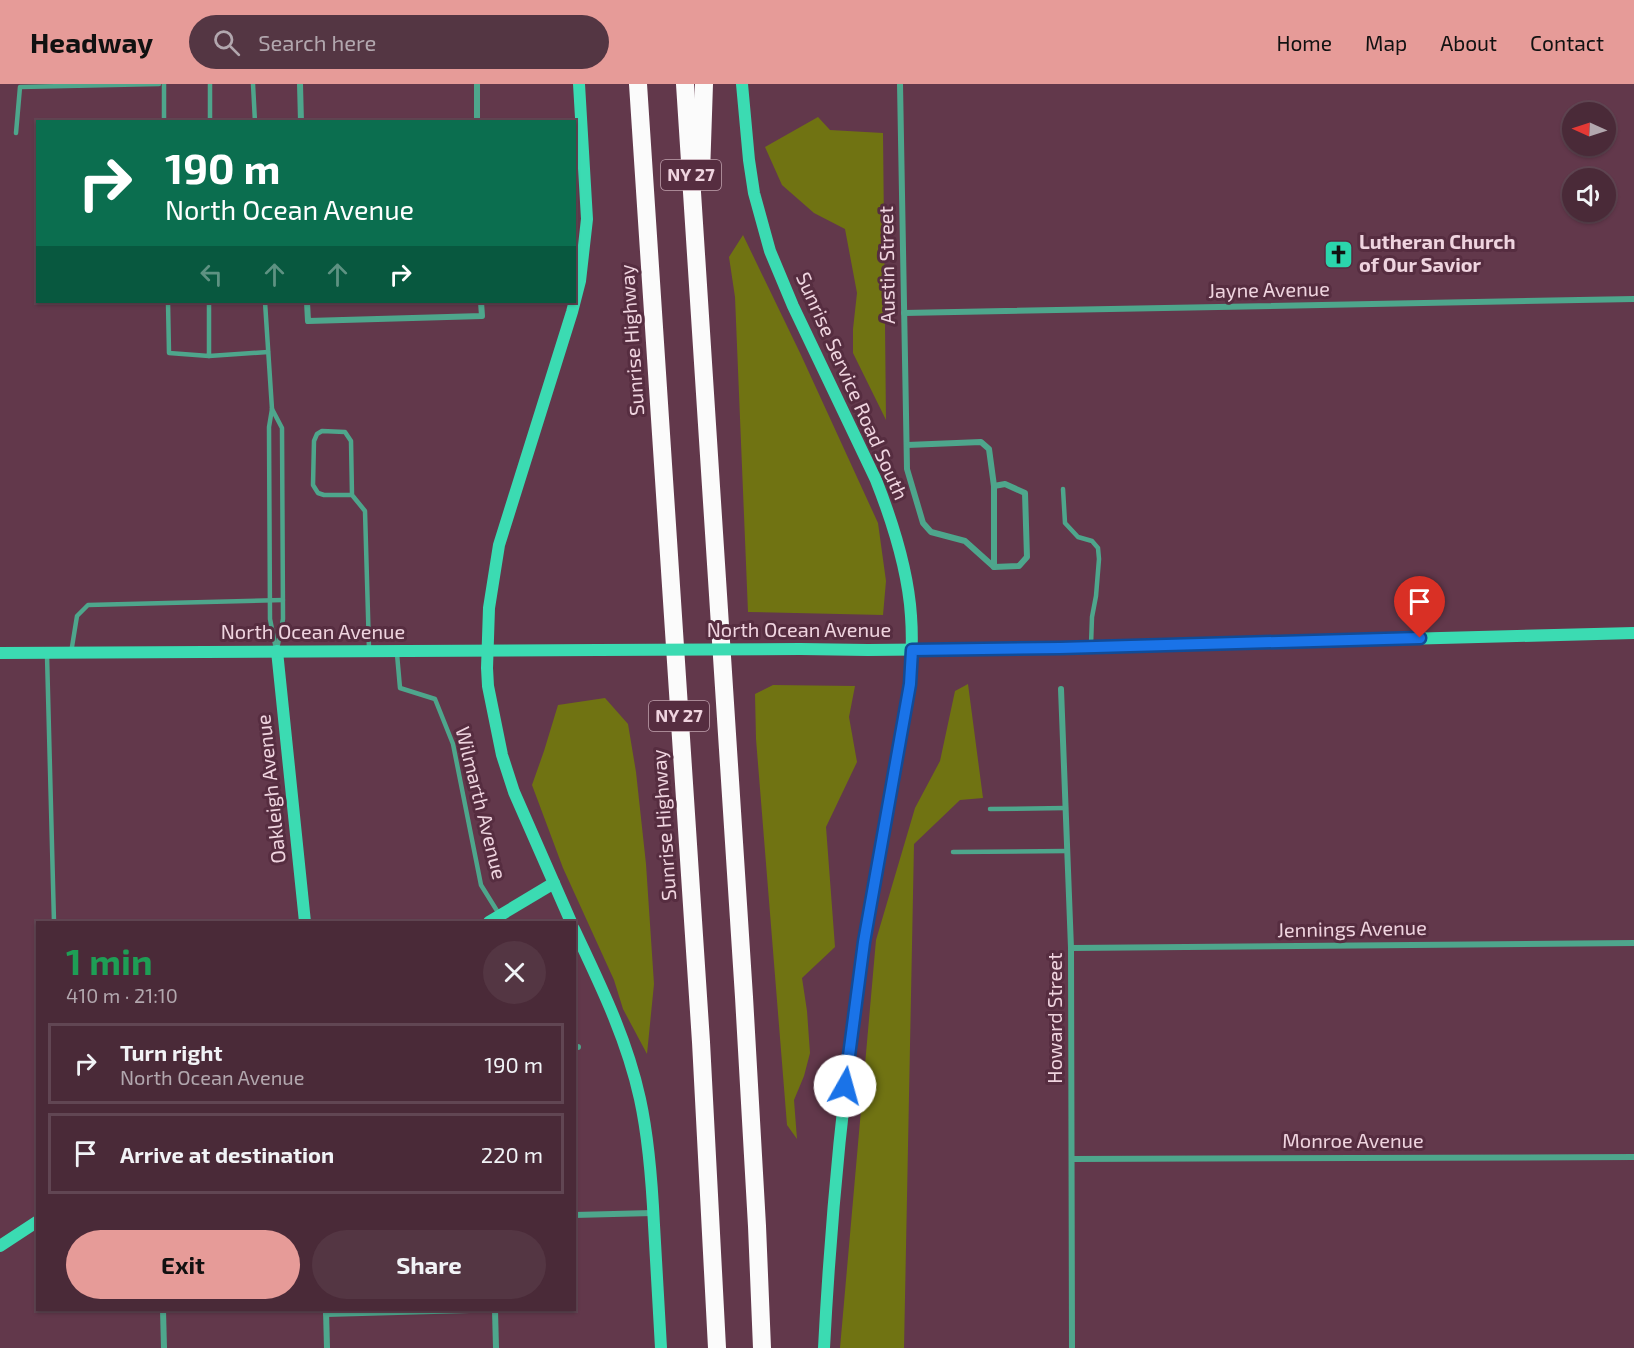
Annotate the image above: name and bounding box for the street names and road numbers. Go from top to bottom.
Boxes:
road number: NY 27 [661,160,721,190]
street label: Austin Street [873,205,899,324]
street label: Sunrise Highway [614,263,648,417]
street label: Sunrise Service Road South [792,268,914,503]
street label: Jayne Avenue [1208,276,1330,302]
street label: North Ocean Avenue [707,617,891,641]
street label: North Ocean Avenue [221,619,405,643]
road number: NY 27 [649,701,709,731]
street label: Oakleigh Avenue [250,713,290,865]
street label: Wilmarth Avenue [451,724,513,882]
street label: Sunrise Highway [646,748,680,902]
street label: Jennings Avenue [1277,915,1427,941]
street label: Howard Street [1042,952,1066,1084]
street label: Monroe Avenue [1282,1128,1424,1152]

